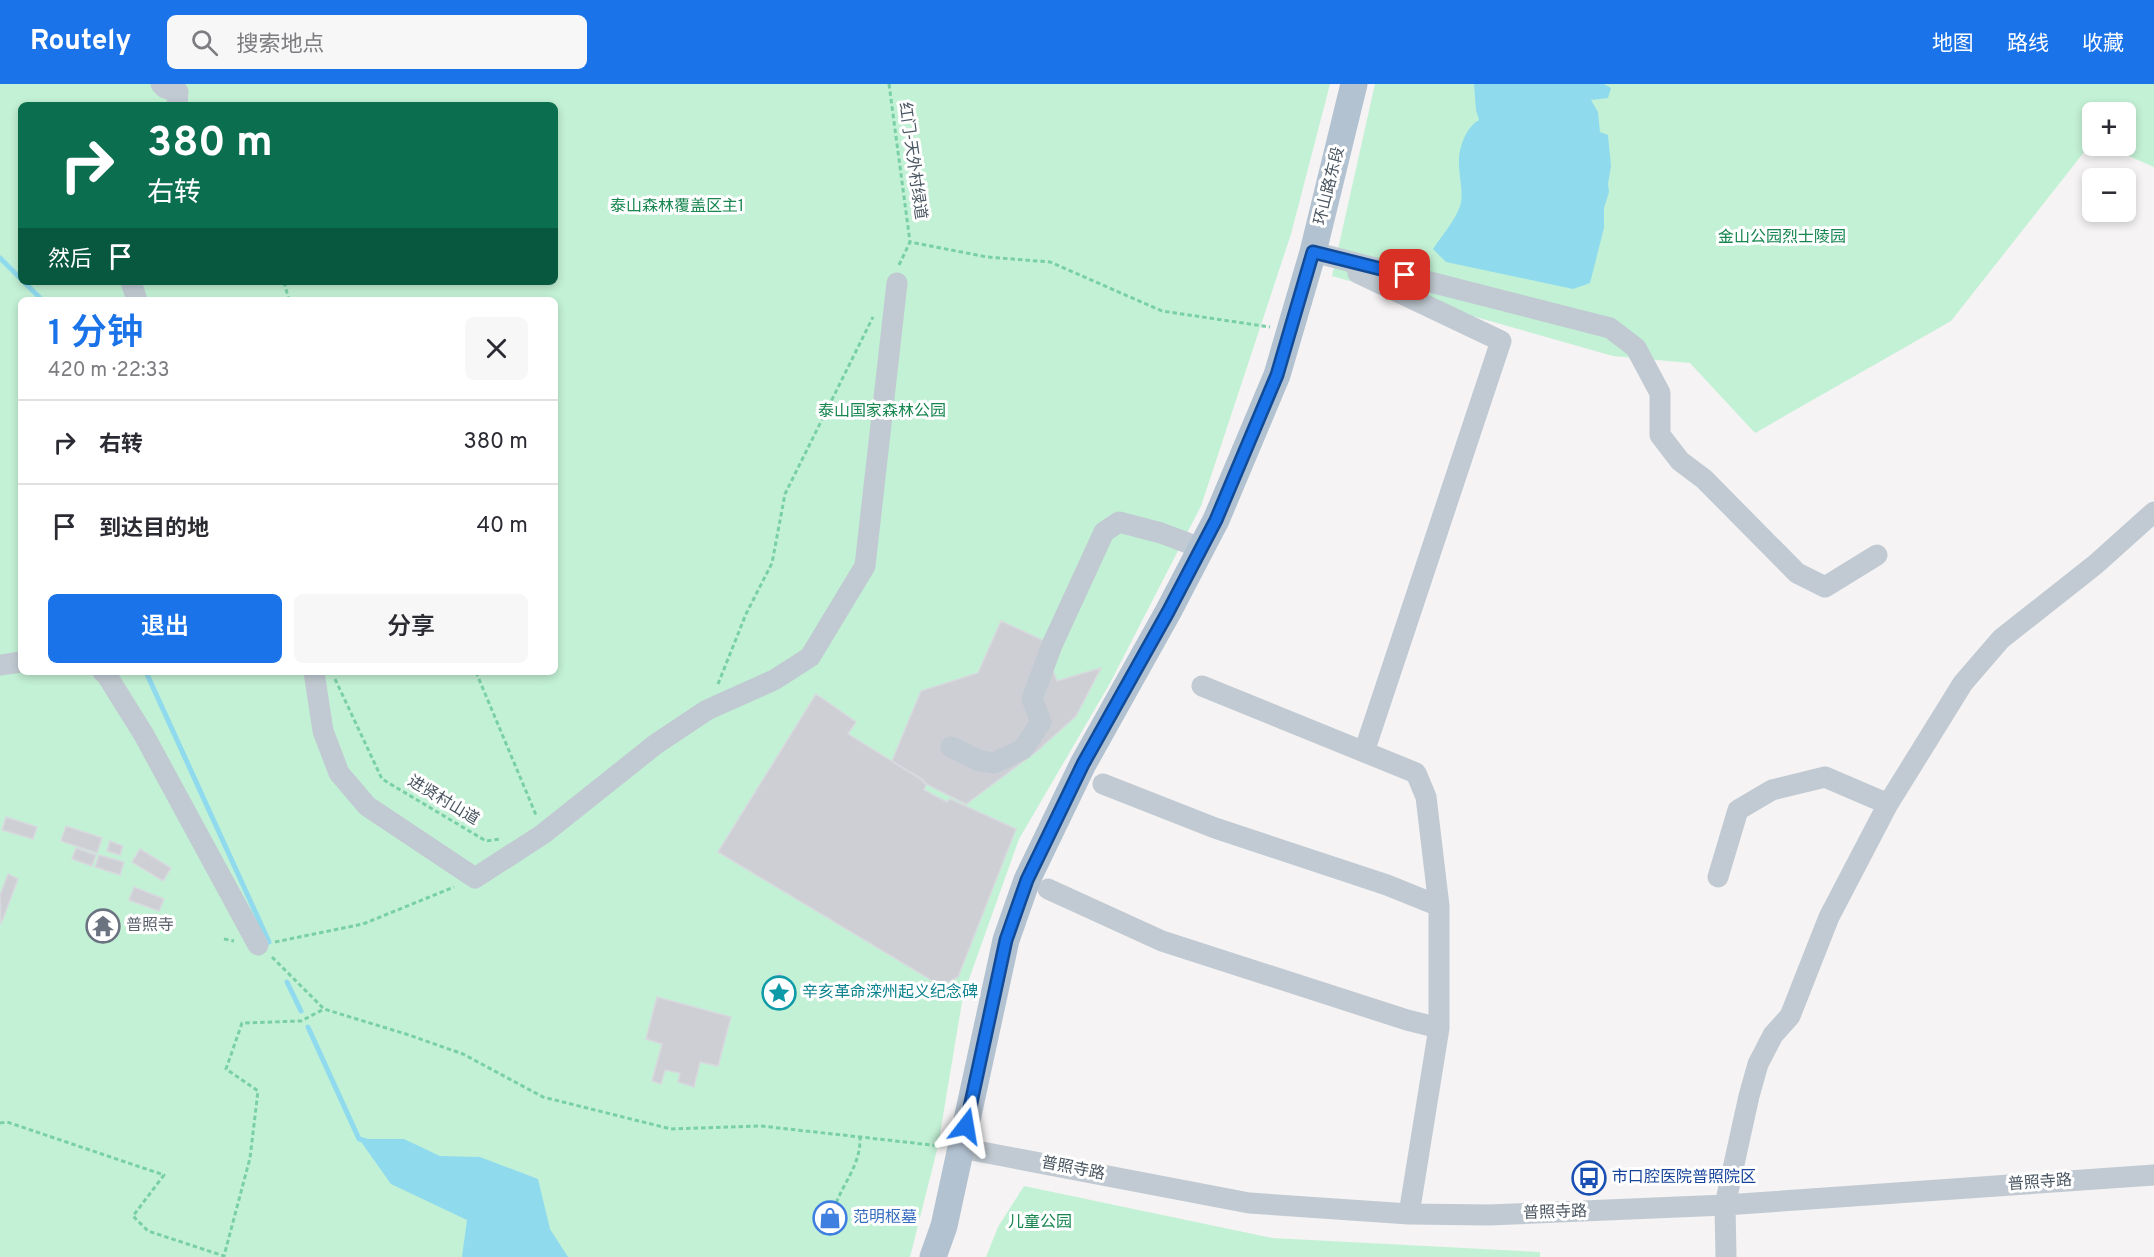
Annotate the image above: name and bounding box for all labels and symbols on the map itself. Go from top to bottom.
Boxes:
street label: 红门-天外村绿道 [894,101,930,221]
street label: 环山路东段 [1311,145,1349,227]
park label: 泰山森林覆盖区主1 [610,197,744,217]
park label: 金山公园烈士陵园 [1718,228,1846,248]
pin [1379,249,1430,300]
park label: 泰山国家森林公园 [818,402,946,422]
street label: 进贤村山道 [404,772,482,830]
temple icon: 普照寺 [85,908,121,944]
place label: 普照寺 [126,916,174,936]
place icon: 辛亥革命滦州起义纪念碑 [761,975,797,1011]
place label: 辛亥革命滦州起义纪念碑 [802,983,978,1003]
position arrow [934,1094,998,1158]
street label: 普照寺路 [1040,1153,1106,1185]
bus stop icon: 市口腔医院普照院区 [1571,1160,1607,1196]
place label: 市口腔医院普照院区 [1612,1168,1756,1188]
street label: 普照寺路 [2007,1171,2073,1195]
shop icon: 范明枢墓 [812,1200,848,1236]
street label: 普照寺路 [1523,1202,1587,1224]
place label: 范明枢墓 [853,1208,917,1228]
park label: 儿童公园 [1008,1213,1072,1233]

